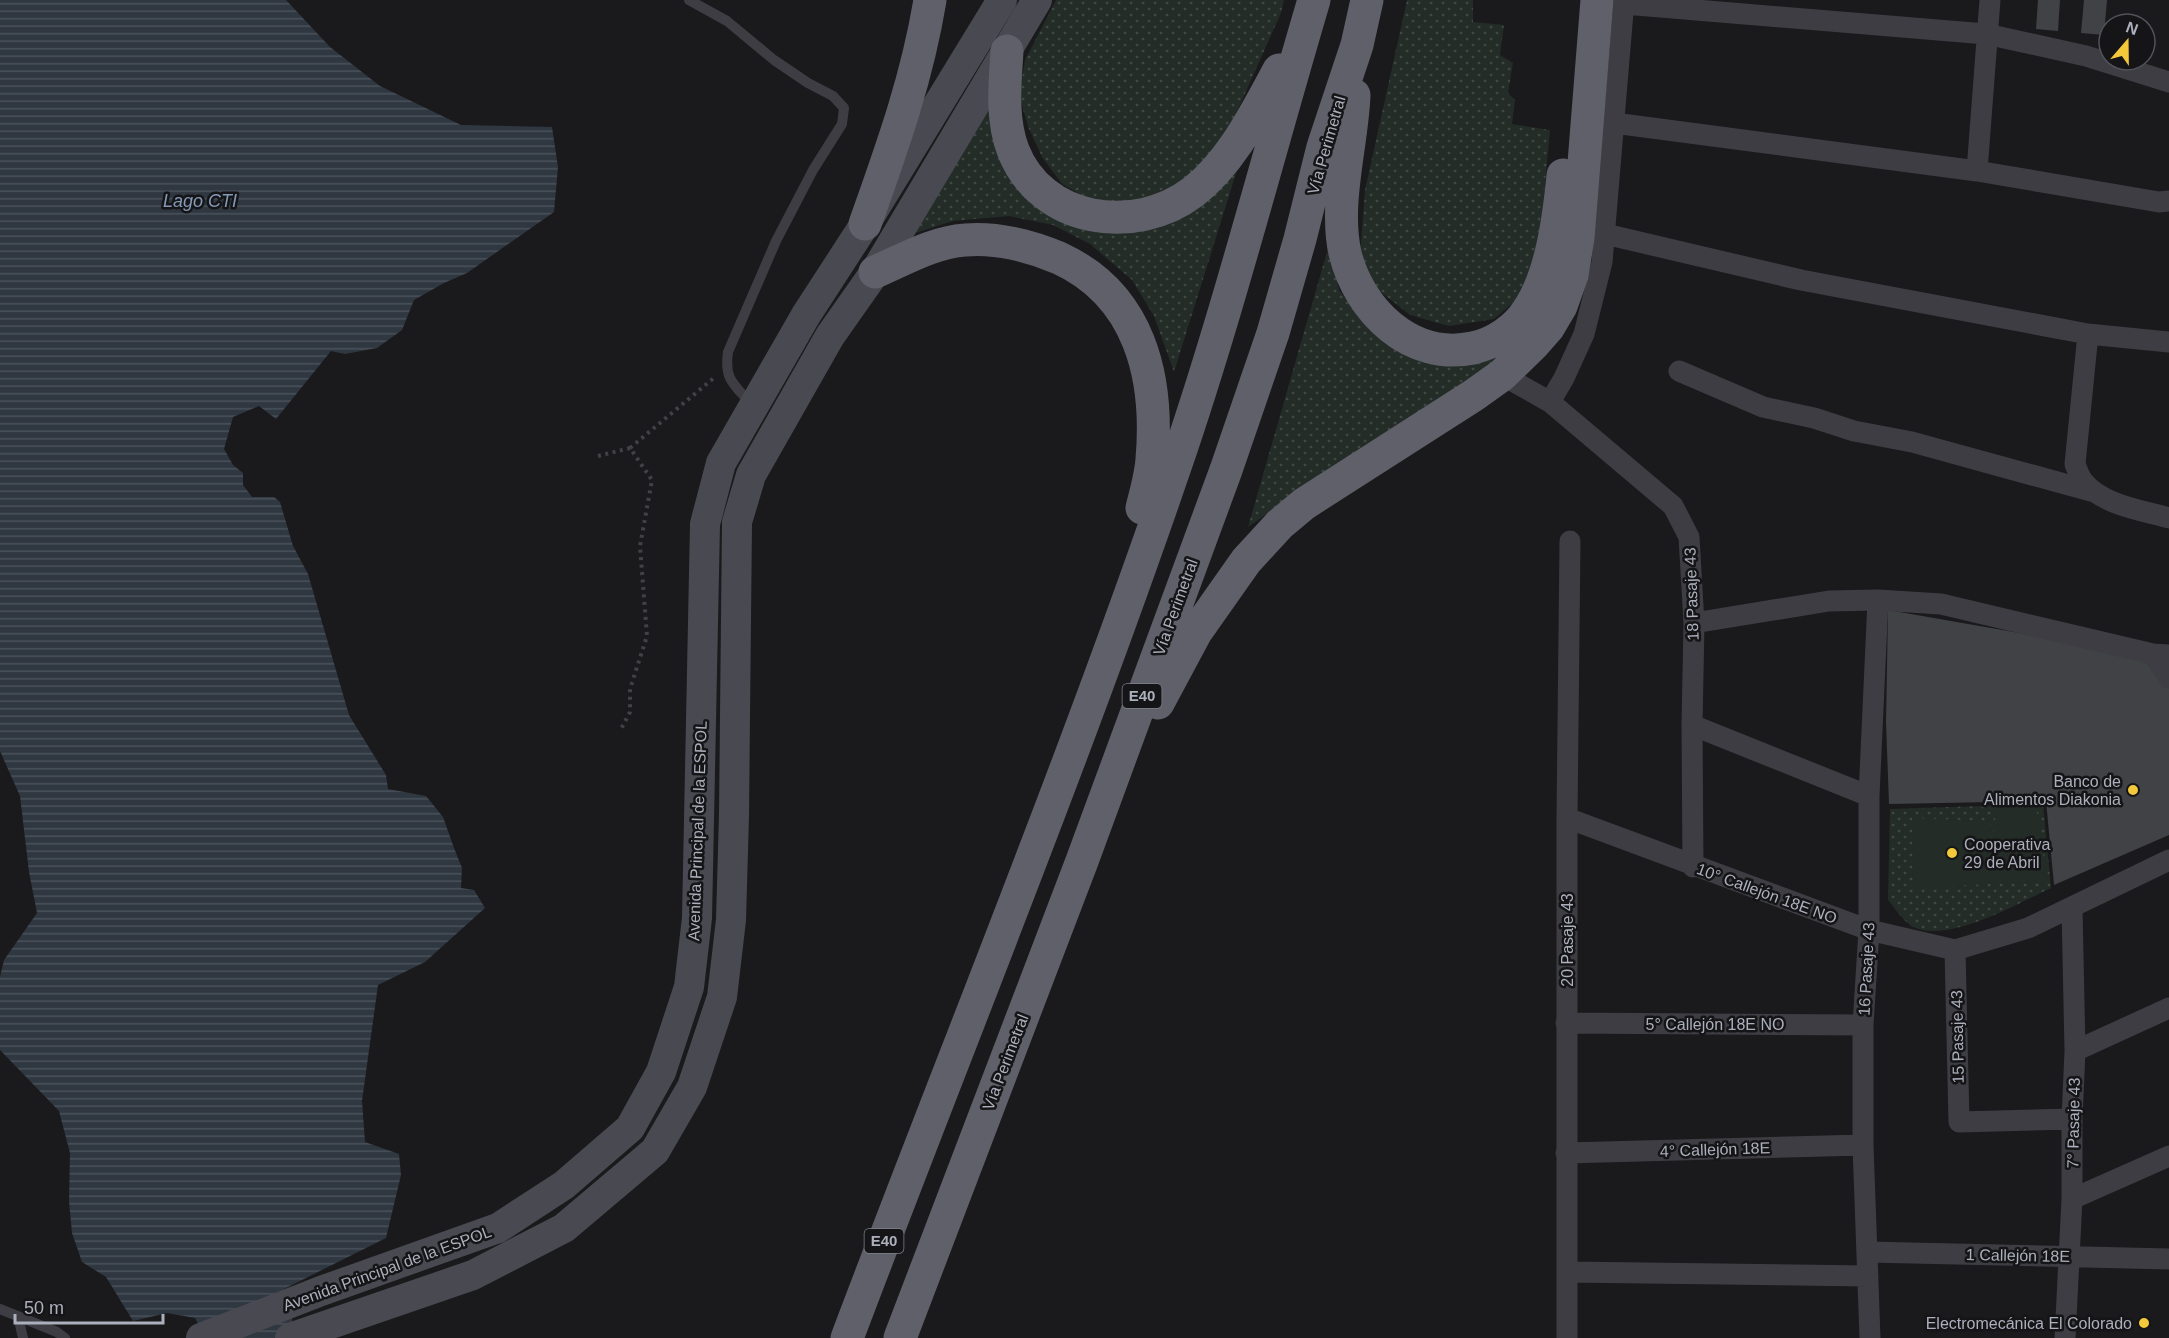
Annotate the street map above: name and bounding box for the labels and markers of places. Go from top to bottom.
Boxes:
place label: Banco de Alimentos Diakonia [1984,773,2121,808]
marker: Banco de Alimentos Diakonia [2126,783,2140,797]
place label: Cooperativa 29 de Abril [1964,836,2050,871]
marker: Cooperativa 29 de Abril [1945,846,1959,860]
place label: Electromecánica El Colorado [1926,1315,2132,1332]
marker: Electromecánica El Colorado [2137,1316,2151,1330]

